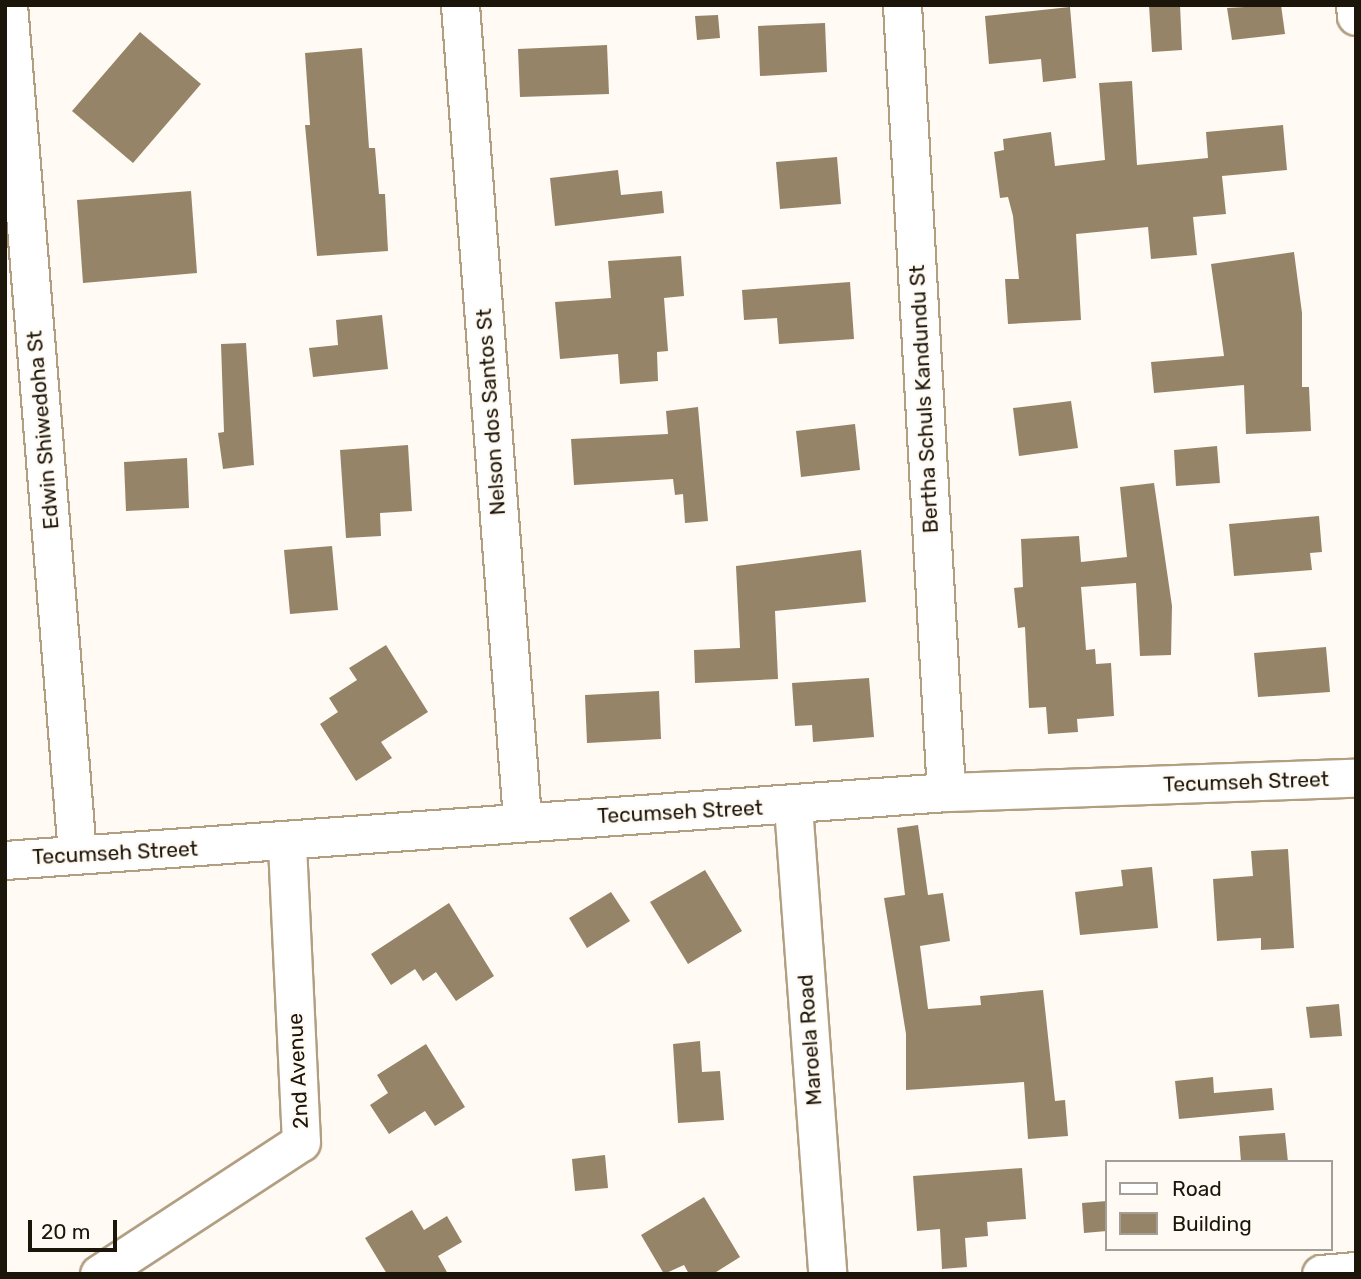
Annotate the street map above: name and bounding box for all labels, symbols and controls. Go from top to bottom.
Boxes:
street label: Bertha Schuls Kandundu St [904,264,944,534]
street label: Nelson dos Santos St [471,308,511,516]
street label: Edwin Shiwedoha St [22,330,64,530]
street label: Tecumseh Street [1163,767,1329,797]
street label: Tecumseh Street [596,795,764,829]
street label: Tecumseh Street [31,836,199,870]
street label: Maroela Road [793,974,827,1106]
street label: 2nd Avenue [282,1012,314,1130]
legend [1106,1160,1333,1251]
text: Road [1172,1176,1222,1201]
scale bar [32,1206,121,1250]
text: Building [1172,1211,1252,1236]
text: 20 m [41,1219,90,1244]

